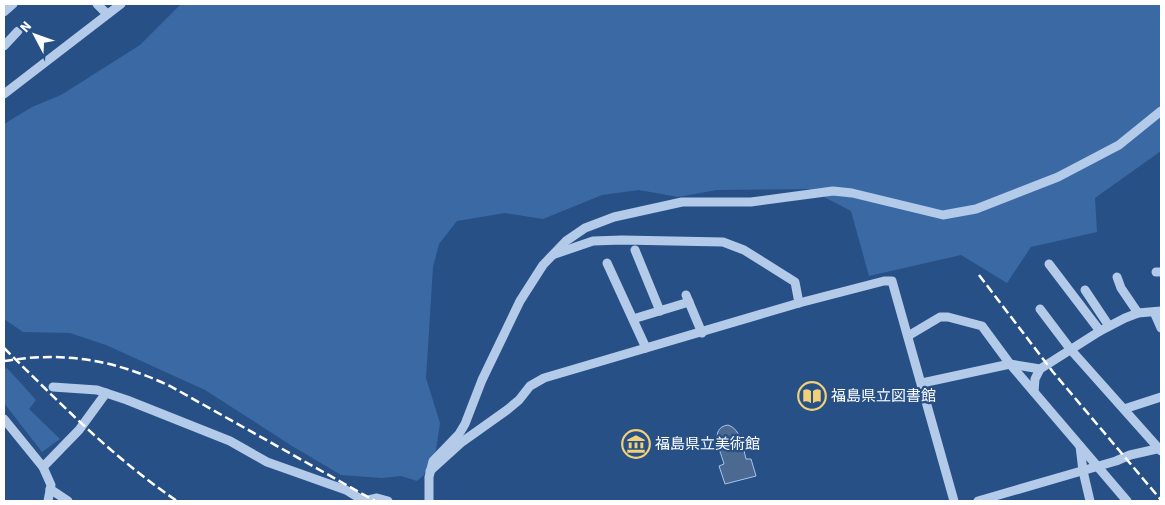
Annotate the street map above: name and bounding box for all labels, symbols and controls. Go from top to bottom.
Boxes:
north arrow [10,10,60,60]
text: N [15,17,37,37]
library icon: 福島県立図書館 [797,381,827,411]
place label: 福島県立図書館 [831,386,936,407]
museum icon: 福島県立美術館 [621,429,651,459]
place label: 福島県立美術館 [655,434,760,455]

